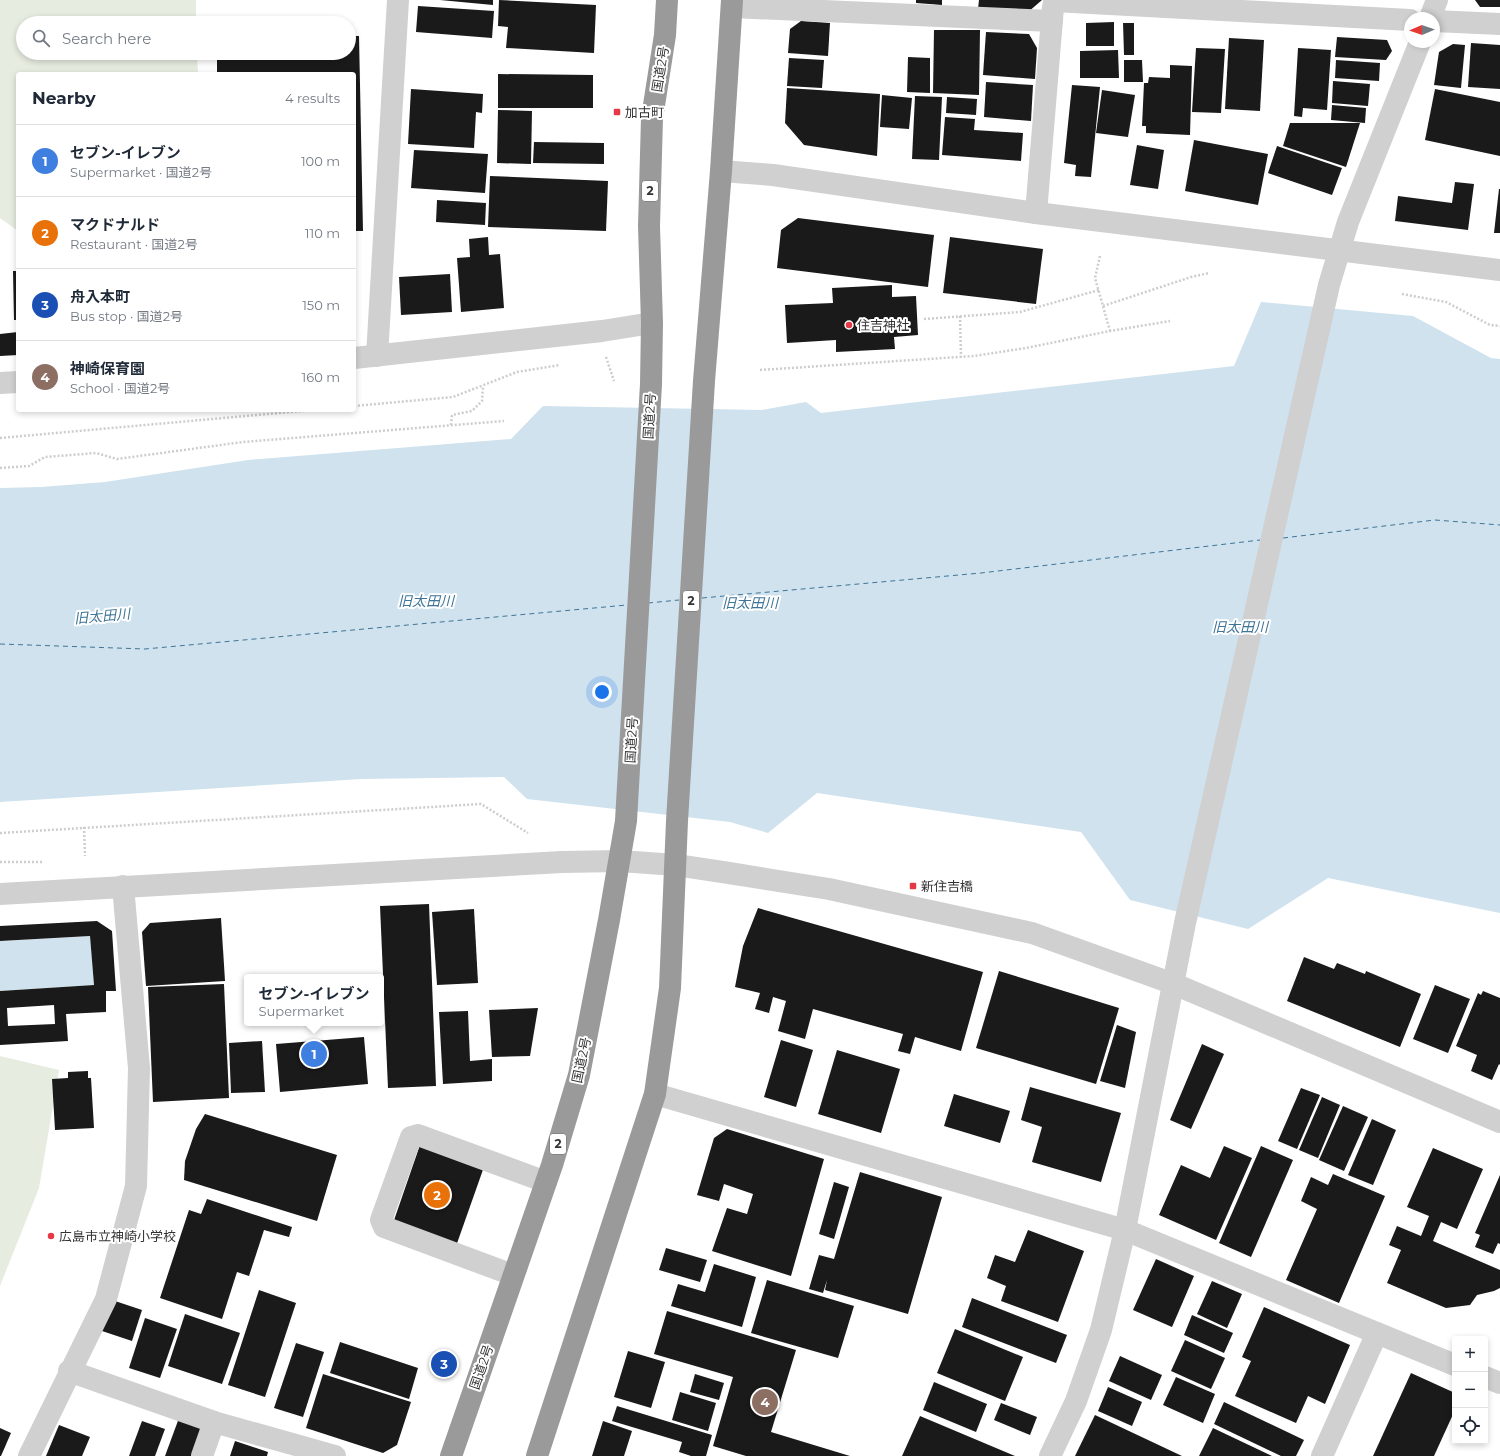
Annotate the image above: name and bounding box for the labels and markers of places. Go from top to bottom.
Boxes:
place label: 加古町 [625,104,664,120]
marker: 加古町 [612,107,622,117]
place label: 住吉神社 [857,317,909,333]
marker: 住吉神社 [844,320,854,330]
place label: 新住吉橋 [921,878,973,894]
marker: 新住吉橋 [908,881,918,891]
pin: 1 [301,1039,327,1069]
pin: 2 [424,1180,450,1210]
place label: 広島市立神崎小学校 [59,1228,176,1244]
marker: 広島市立神崎小学校 [46,1231,56,1241]
pin: 3 [431,1349,457,1379]
pin: 4 [752,1387,778,1417]

